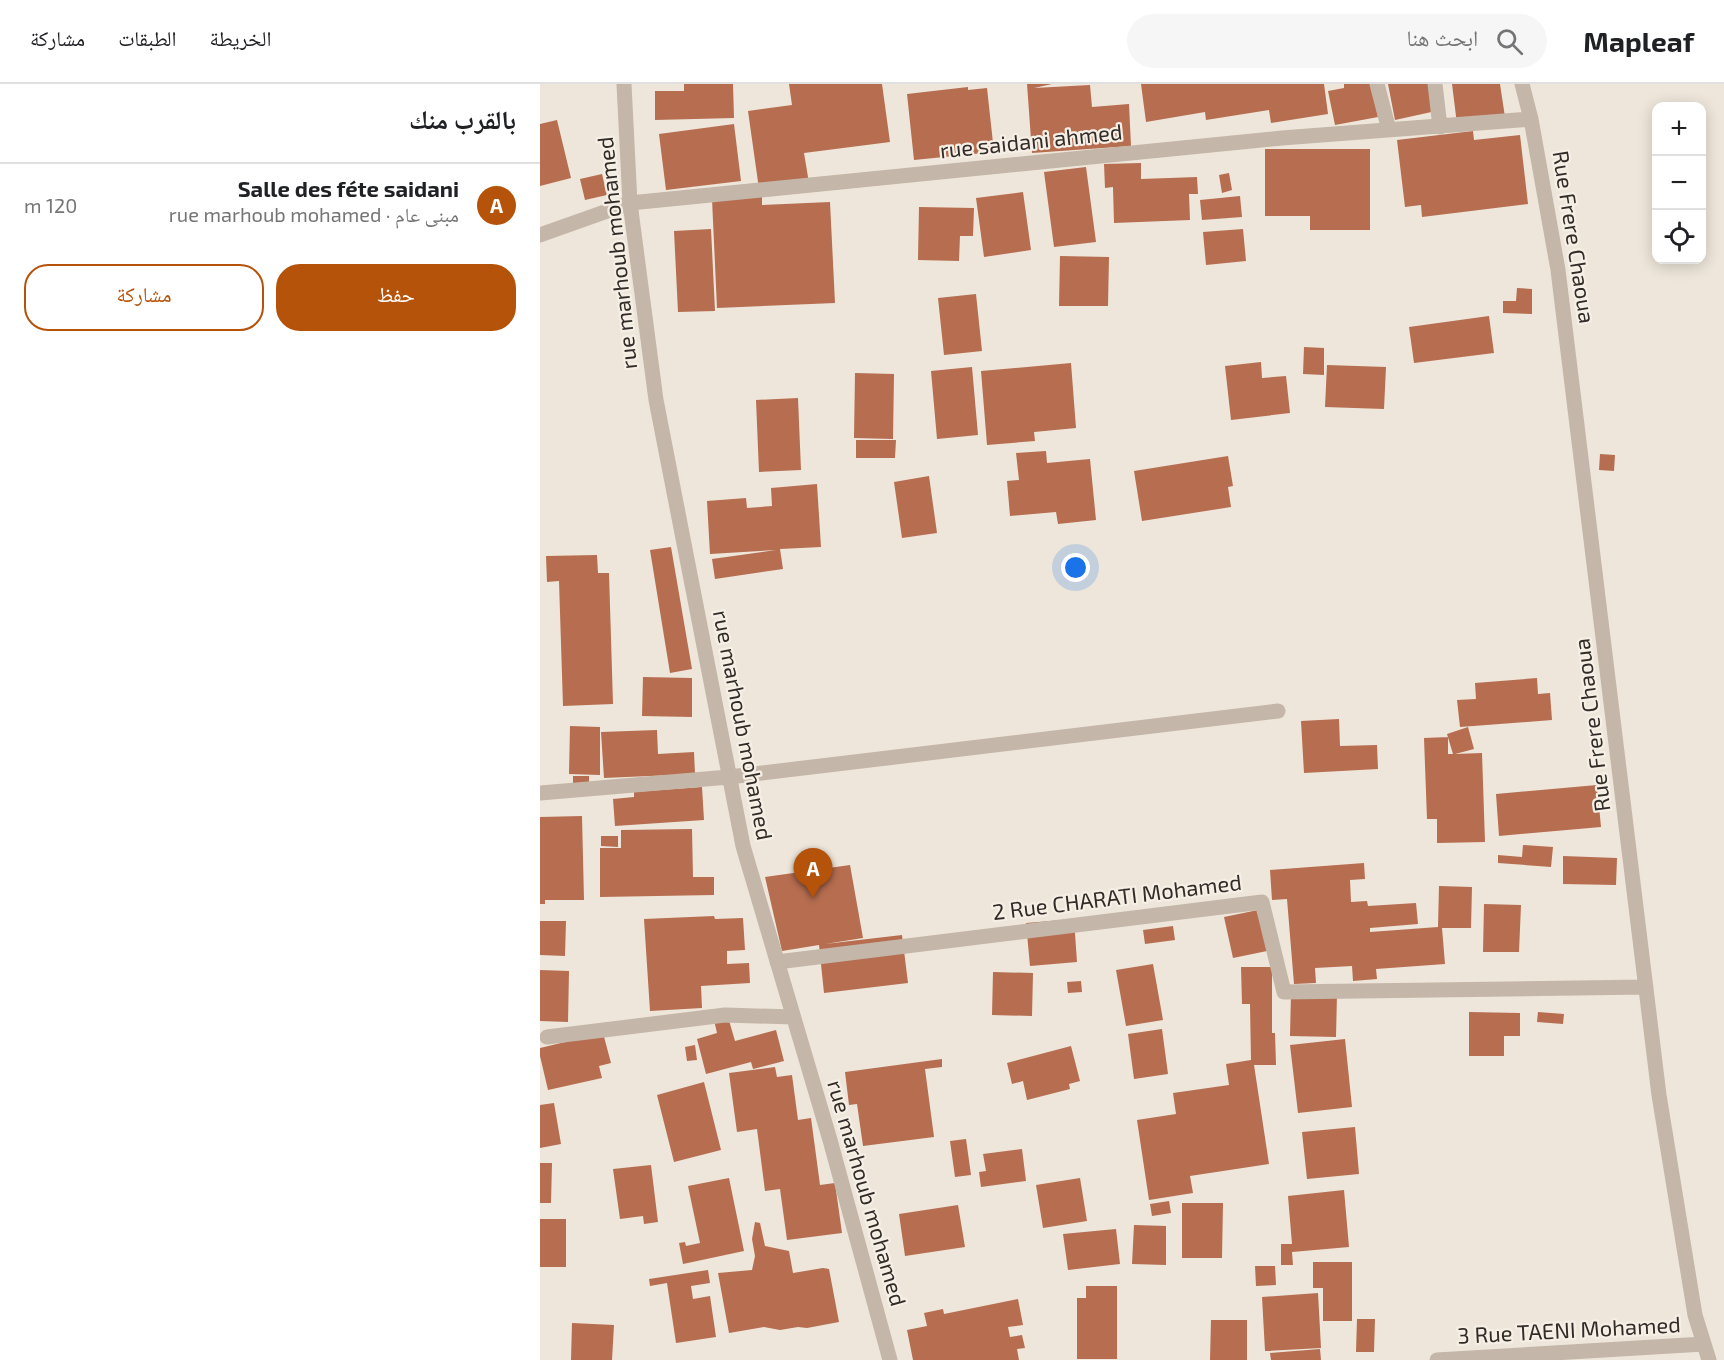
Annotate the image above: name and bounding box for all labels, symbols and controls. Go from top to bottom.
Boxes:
search box [1127,14,1547,68]
text: ابحث هنا [1406,24,1478,50]
text: Mapleaf [1583,24,1694,58]
text: مشاركة [30,25,85,50]
text: الطبقات [118,25,177,50]
text: الخريطة [210,25,271,50]
icon: search [1493,25,1526,58]
map controls [1652,102,1706,264]
button: + [1652,102,1706,156]
text: بالقرب منك [409,103,516,134]
street label: rue saidani ahmed [938,118,1123,163]
street label: rue marhoub mohamed [591,135,641,371]
street label: Rue Frere Chaoua [1549,149,1601,325]
button: − [1652,156,1706,210]
text: Salle des féte saidani [238,175,459,201]
text: 120 m [24,193,77,217]
text: A [490,193,503,217]
text: مبنى عام · rue marhoub mohamed [169,202,459,226]
button: locate [1652,210,1706,264]
button: مشاركة [24,264,264,331]
button: حفظ [276,264,516,331]
your location [1061,553,1090,582]
street label: rue marhoub mohamed [709,608,779,842]
street label: Rue Frere Chaoua [1567,637,1615,813]
pin: A [794,848,832,898]
street label: 2 Rue CHARATI Mohamed [991,868,1243,924]
street label: rue marhoub mohamed [823,1077,913,1309]
street label: 3 Rue TAENI Mohamed [1457,1310,1681,1348]

